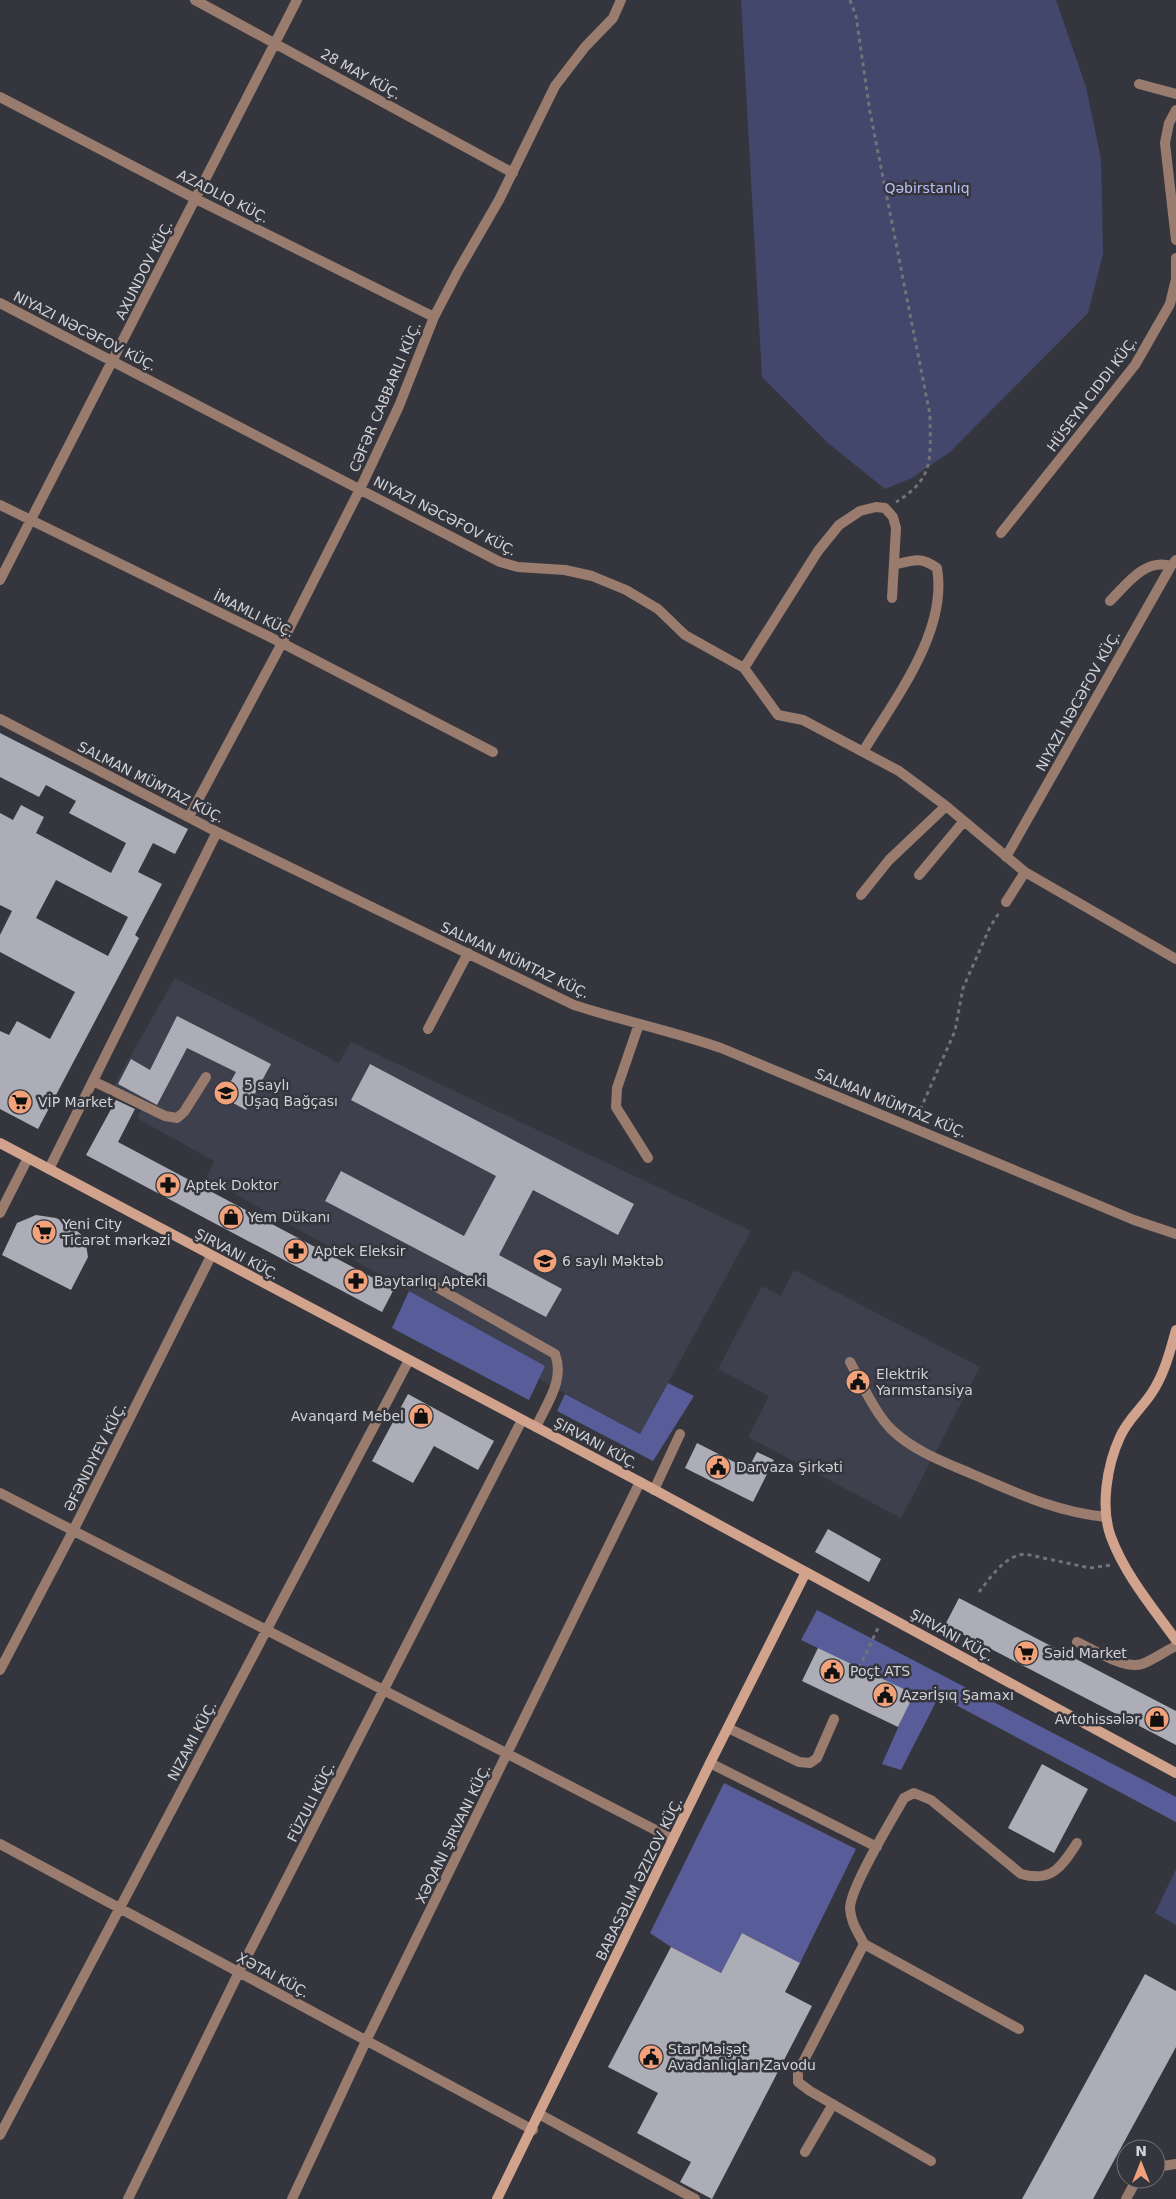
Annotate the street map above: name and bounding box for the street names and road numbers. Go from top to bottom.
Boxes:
street label: 28 MAY KÜÇ. [318,45,404,103]
street label: AZADLIQ KÜÇ. [175,165,272,226]
street label: AXUNDOV KÜÇ. [111,217,176,322]
street label: NIYAZI NƏCƏFOV KÜÇ. [11,287,160,374]
street label: CƏFƏR CABBARLI KÜÇ. [345,319,424,474]
street label: HÜSEYN CIDDI KÜÇ. [1043,333,1140,454]
street label: NIYAZI NƏCƏFOV KÜÇ. [371,472,520,559]
street label: İMAMLI KÜÇ. [211,587,297,640]
street label: NIYAZI NƏCƏFOV KÜÇ. [1032,627,1123,774]
street label: SALMAN MÜMTAZ KÜÇ. [75,737,227,826]
street label: SALMAN MÜMTAZ KÜÇ. [438,918,592,1001]
street label: SALMAN MÜMTAZ KÜÇ. [813,1064,969,1141]
street label: ŞIRVANI KÜÇ. [192,1224,282,1283]
street label: ƏFƏNDIYEV KÜÇ. [60,1399,129,1514]
street label: ŞIRVANI KÜÇ. [551,1413,641,1472]
street label: ŞIRVANI KÜÇ. [908,1605,997,1664]
street label: NIZAMI KÜÇ. [163,1698,220,1783]
street label: FÜZULI KÜÇ. [283,1759,338,1845]
street label: XƏQANI ŞIRVANI KÜÇ. [411,1761,494,1906]
street label: BABASƏLIM ƏZIZOV KÜÇ. [592,1795,685,1963]
street label: XƏTAI KÜÇ. [234,1948,312,2001]

